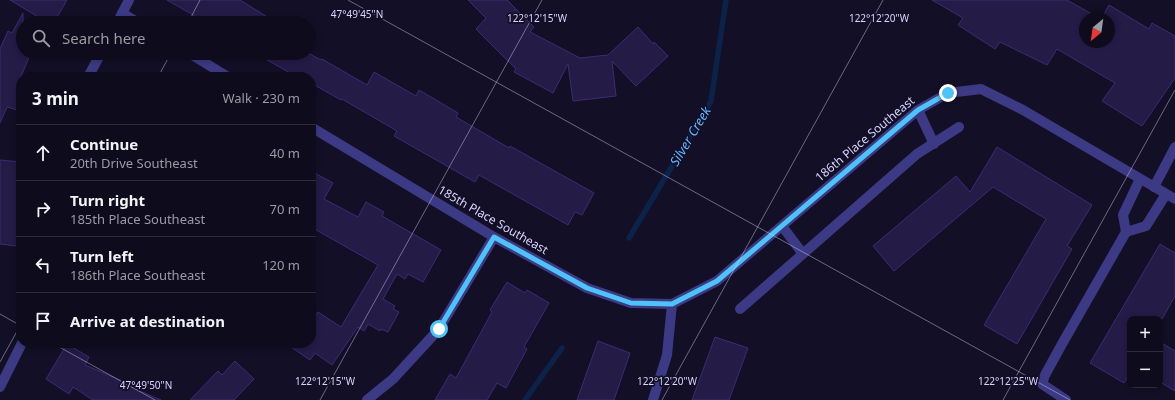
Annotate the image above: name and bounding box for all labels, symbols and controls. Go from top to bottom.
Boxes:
text: 47°49'45"N [331,7,383,21]
text: 122°12'15"W [507,11,568,25]
text: 122°12'20"W [849,11,910,25]
north arrow [1079,12,1115,48]
search box [16,16,316,60]
icon: search [30,27,52,49]
text: Search here [62,28,145,48]
route end [939,84,957,102]
text: 3 min [32,87,79,110]
text: Walk · 230 m [222,89,300,107]
street label: 186th Place Southeast [811,92,918,185]
water label: Silver Creek [665,102,715,169]
text: Continue [70,134,138,154]
icon: ahead [32,142,54,164]
text: 40 m [270,144,300,162]
text: 20th Drive Southeast [70,154,198,172]
street label: 185th Place Southeast [435,181,552,258]
text: Turn right [70,190,145,210]
icon: right [32,198,54,220]
text: 70 m [270,200,300,218]
text: 185th Place Southeast [70,210,205,228]
text: Turn left [70,246,134,266]
icon: left [32,254,54,276]
text: 120 m [262,256,300,274]
text: 186th Place Southeast [70,266,205,284]
icon: arrive [32,310,54,332]
text: Arrive at destination [70,311,225,331]
map controls [1127,316,1163,388]
button: + [1127,316,1163,352]
route start [430,320,448,338]
button: − [1127,352,1163,388]
text: 122°12'15"W [295,374,356,388]
text: 122°12'20"W [637,374,698,388]
text: 122°12'25"W [978,374,1039,388]
text: 47°49'50"N [120,378,172,392]

